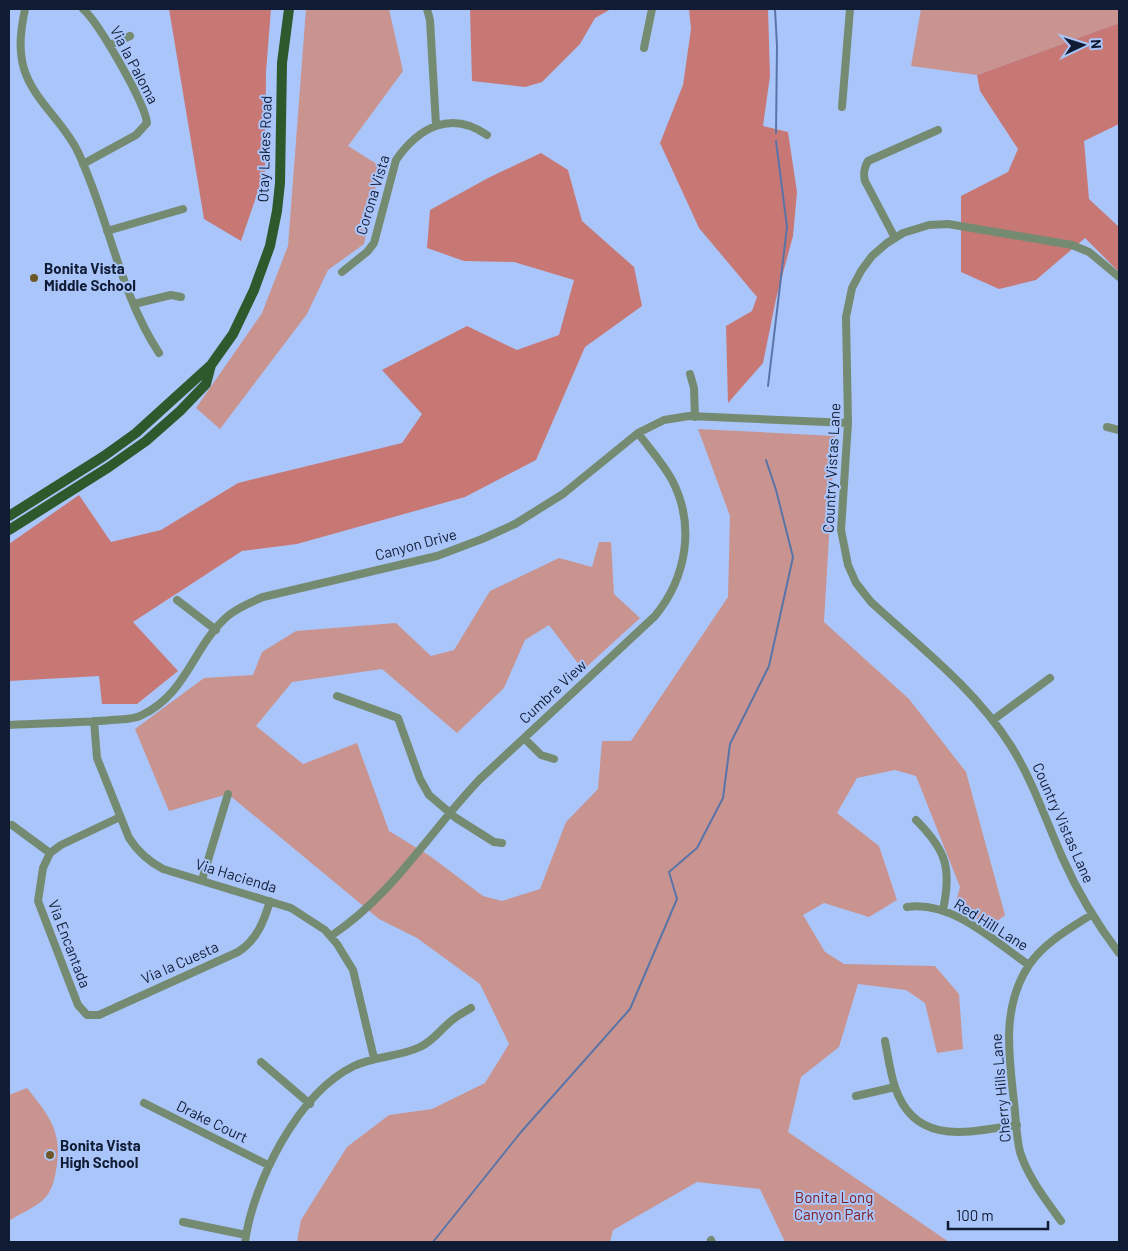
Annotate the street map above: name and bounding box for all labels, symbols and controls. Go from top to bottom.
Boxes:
north arrow [1058,20,1108,70]
street label: Via la Paloma [107,22,163,107]
text: N [1088,39,1105,49]
street label: Otay Lakes Road [253,95,275,203]
street label: Corona Vista [351,153,393,237]
place label: Bonita Vista Middle School [44,259,136,294]
marker: Bonita Vista Middle School [28,272,40,284]
street label: Country Vistas Lane [819,403,843,533]
street label: Canyon Drive [373,524,459,564]
street label: Cumbre View [515,655,590,727]
street label: Country Vistas Lane [1029,760,1099,886]
street label: Via Hacienda [193,854,279,896]
street label: Red Hill Lane [951,894,1032,954]
street label: Via Encantada [45,897,95,990]
street label: Via la Cuesta [138,937,221,987]
street label: Cherry Hills Lane [986,1033,1014,1143]
street label: Drake Court [174,1096,251,1146]
place label: Bonita Vista High School [60,1136,141,1171]
marker: Bonita Vista High School [44,1149,56,1161]
park label: Bonita Long Canyon Park [794,1188,874,1223]
scale bar [948,1198,1048,1230]
text: 100 m [956,1206,994,1224]

